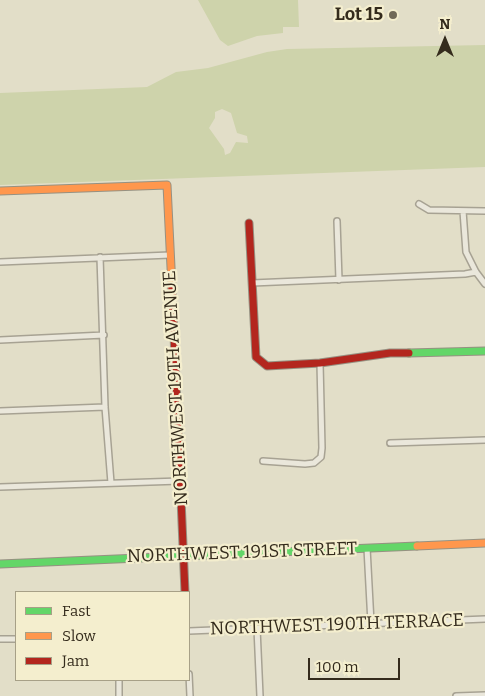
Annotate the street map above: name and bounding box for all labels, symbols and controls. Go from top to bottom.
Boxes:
place label: Lot 15 [335,4,383,26]
marker: Lot 15 [387,9,399,21]
north arrow [420,15,470,65]
text: N [440,16,450,33]
street label: NORTHWEST 19TH AVENUE [159,270,193,506]
street label: NORTHWEST 191ST STREET [126,538,358,568]
legend [15,591,190,681]
text: Fast [62,602,91,620]
street label: NORTHWEST 190TH TERRACE [210,610,464,640]
text: Slow [62,627,96,645]
scale bar [310,648,402,680]
text: Jam [62,652,89,670]
text: 100 m [316,658,359,676]

